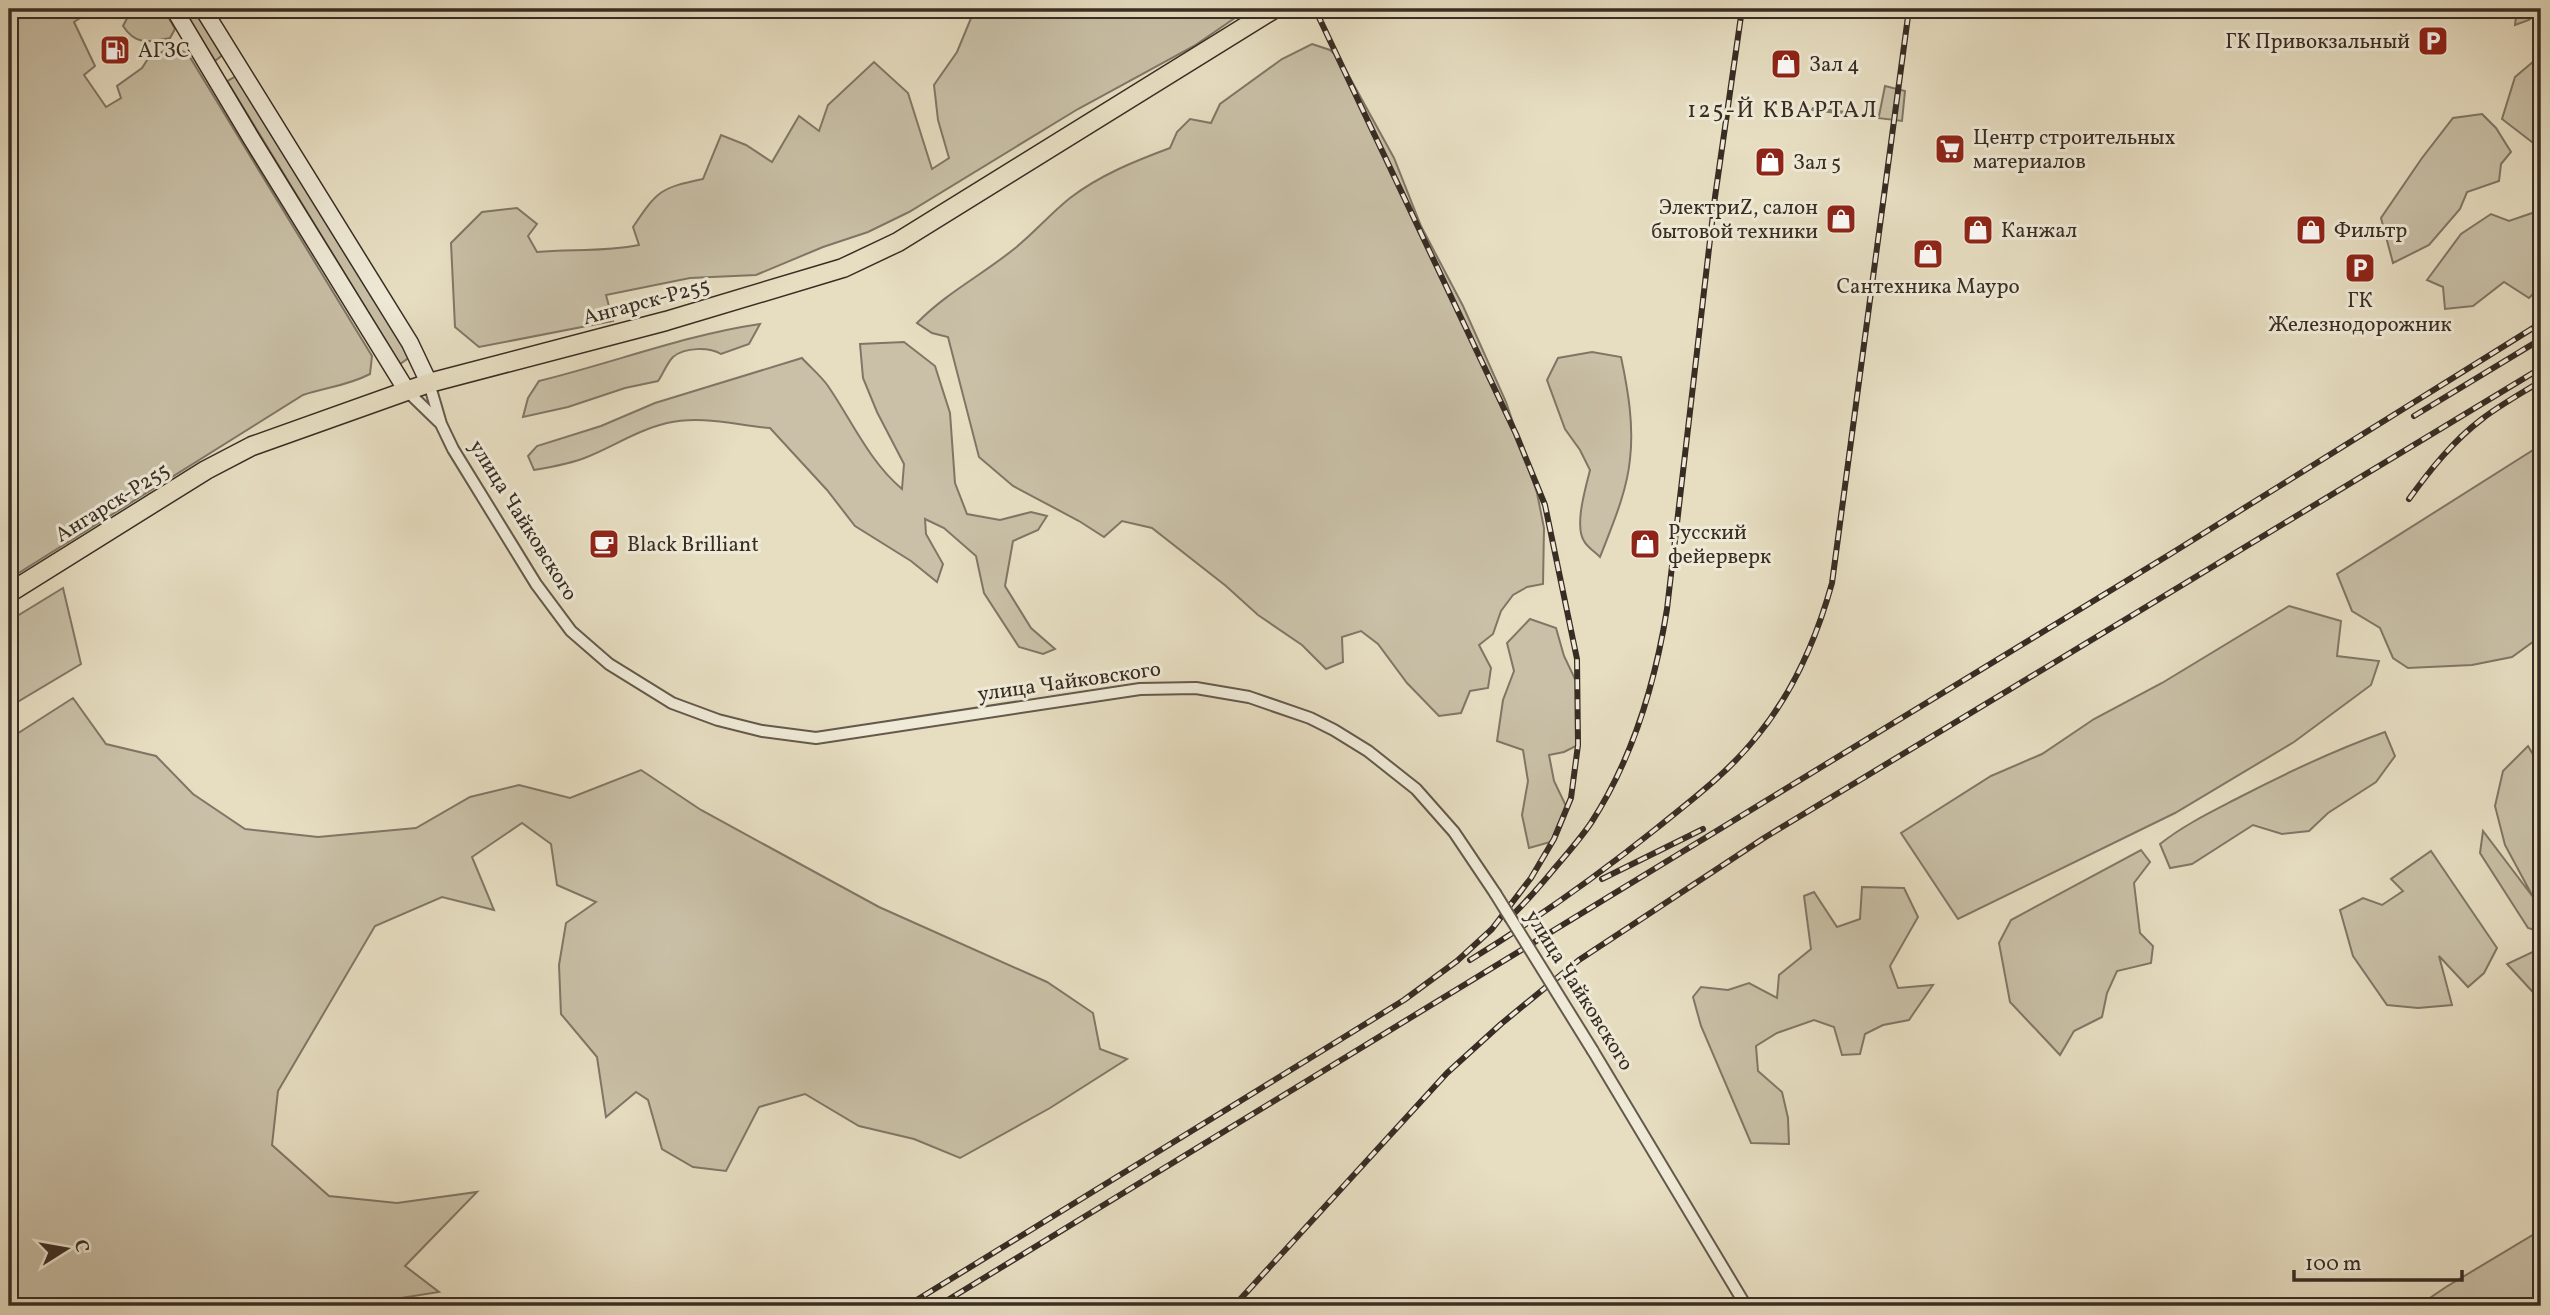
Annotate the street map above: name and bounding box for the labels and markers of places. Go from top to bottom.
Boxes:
parking icon: ГК Привокзальный [2416,24,2450,58]
place label: ГК Привокзальный [2225,28,2410,57]
fuel station icon: АГЗС [98,33,132,67]
place label: АГЗС [138,37,190,66]
shop icon: Зал 4 [1769,47,1803,81]
place label: Зал 4 [1809,51,1860,80]
place label: Центр строительных материалов [1973,124,2176,177]
supermarket icon: Центр строительных материалов [1933,132,1967,166]
shop icon: Зал 5 [1753,145,1787,179]
place label: Зал 5 [1793,149,1841,178]
place label: ЭлектриZ, салон бытовой техники [1651,194,1818,247]
shop icon: ЭлектриZ, салон бытовой техники [1824,202,1858,236]
shop icon: Канжал [1961,213,1995,247]
shop icon: Фильтр [2294,213,2328,247]
place label: Канжал [2001,217,2077,246]
place label: Фильтр [2334,217,2407,246]
shop icon: Сантехника Мауро [1911,237,1945,271]
parking icon: ГК Железнодорожник [2343,251,2377,285]
place label: Сантехника Мауро [1836,273,2020,302]
place label: ГК Железнодорожник [2268,287,2452,340]
place label: Русский фейерверк [1668,519,1771,572]
cafe icon: Black Brilliant [587,527,621,561]
shop icon: Русский фейерверк [1628,527,1662,561]
place label: Black Brilliant [627,531,759,560]

